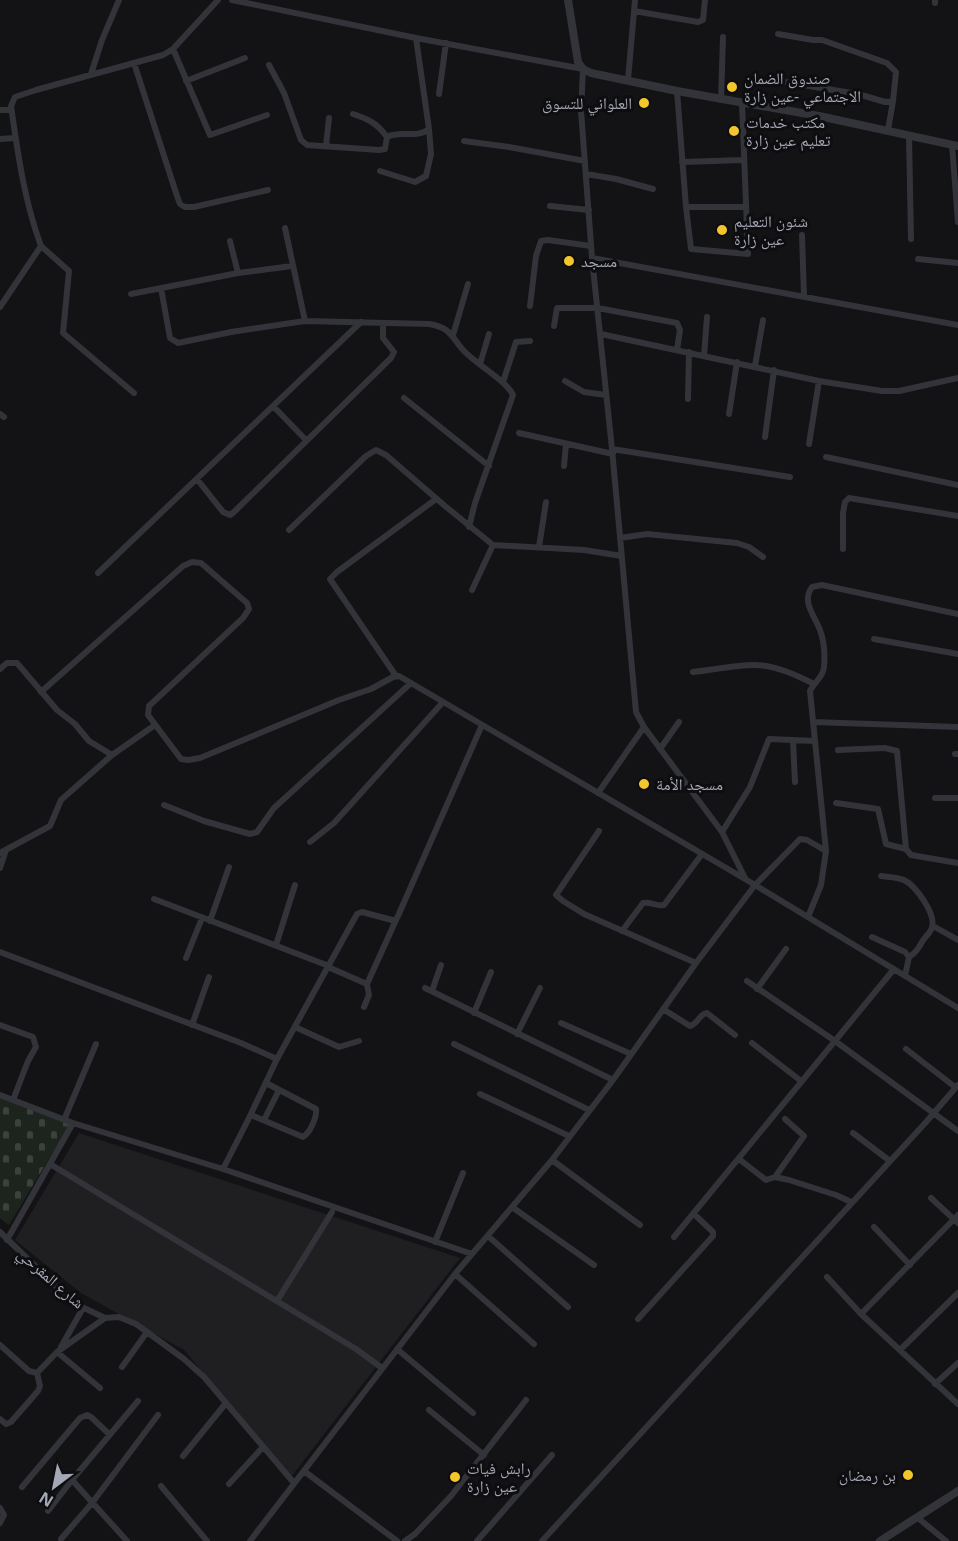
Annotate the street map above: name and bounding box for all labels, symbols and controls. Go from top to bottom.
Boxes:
place label: صندوق الضمان الاجتماعي -عين زارة [744,67,861,109]
marker: صندوق الضمان الاجتماعي -عين زارة [725,80,739,94]
place label: العلواني للتسوق [542,92,632,116]
marker: العلواني للتسوق [637,96,651,110]
place label: مكتب خدمات تعليم عين زارة [746,111,831,151]
marker: مكتب خدمات تعليم عين زارة [727,124,741,138]
place label: شئون التعليم عين زارة [734,210,808,250]
marker: شئون التعليم عين زارة [715,223,729,237]
place label: مسجد [581,250,617,272]
marker: مسجد [562,254,576,268]
place label: مسجد الأمة [656,773,723,795]
marker: مسجد الأمة [637,777,651,791]
street label: شارع المقرحي [11,1243,89,1315]
north arrow [24,1457,84,1517]
place label: رابش فيات عين زارة [467,1457,531,1497]
place label: بن رمضان [839,1464,896,1486]
marker: بن رمضان [901,1468,915,1482]
marker: رابش فيات عين زارة [448,1470,462,1484]
text: N [35,1487,57,1512]

